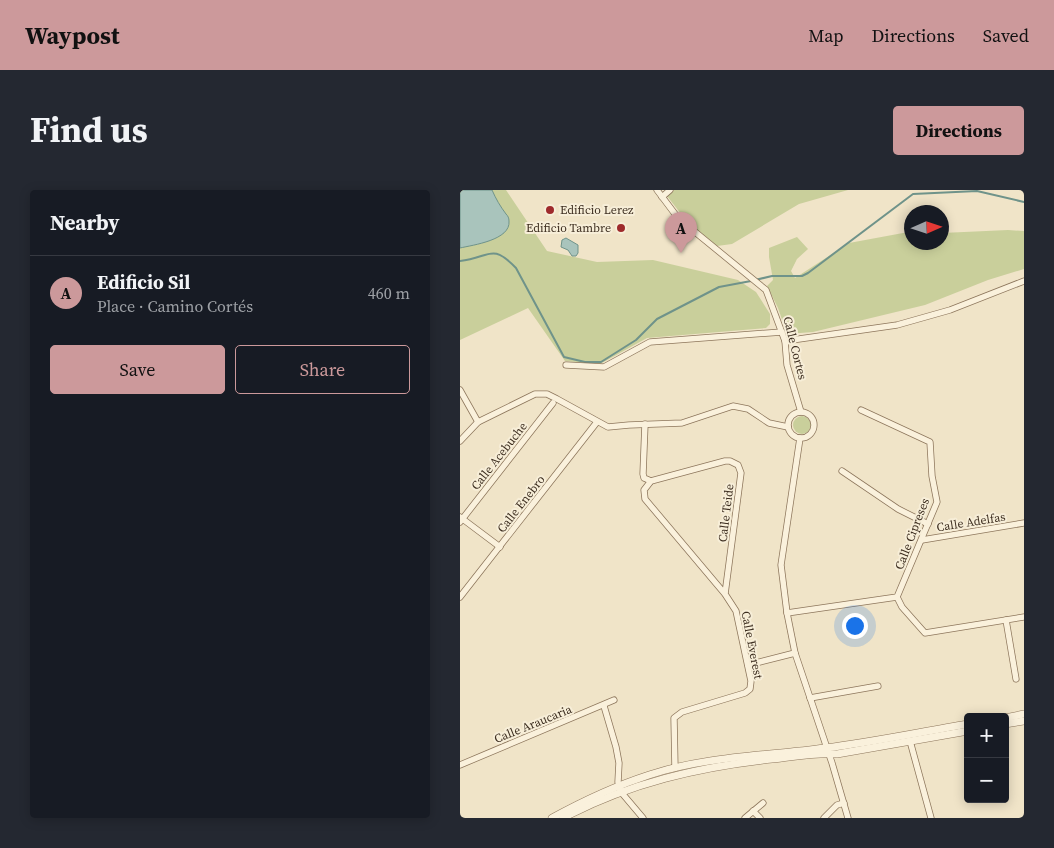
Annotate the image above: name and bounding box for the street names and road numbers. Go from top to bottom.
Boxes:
street label: Calle Cortes [779,315,811,381]
street label: Calle Acebuche [467,419,531,493]
street label: Calle Enebro [494,472,549,536]
street label: Calle Teide [714,483,738,543]
street label: Calle Cipreses [891,496,933,572]
street label: Calle Adelfas [935,509,1007,535]
street label: Calle Everest [738,610,766,680]
street label: Calle Araucaria [492,701,575,747]

